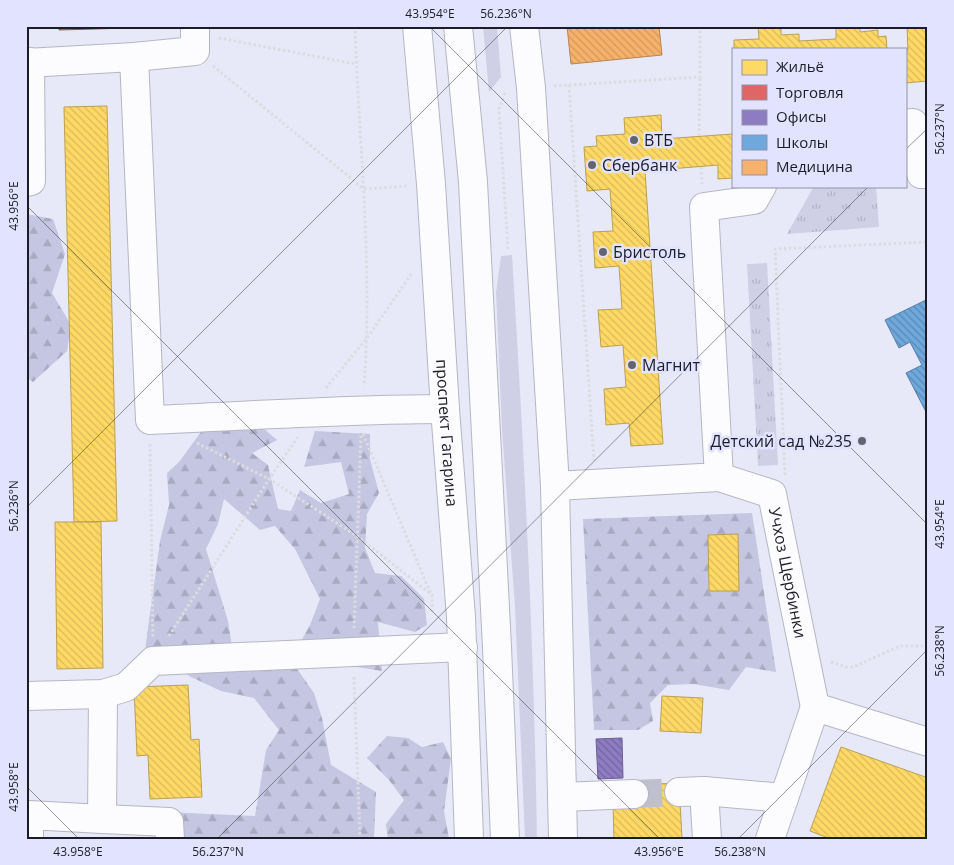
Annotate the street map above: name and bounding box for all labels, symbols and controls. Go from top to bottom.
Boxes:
text: 43.954°E [405,5,455,22]
text: 56.236°N [480,5,532,22]
legend [732,48,906,188]
text: Жильё [776,56,824,76]
text: Торговля [776,82,843,102]
text: 56.237°N [931,103,948,155]
text: Офисы [776,106,827,126]
place label: ВТБ [644,129,673,151]
text: Школы [776,132,828,152]
marker: ВТБ [628,134,640,146]
place label: Сбербанк [602,154,678,176]
text: Медицина [776,156,853,176]
marker: Сбербанк [586,159,598,171]
text: 43.956°E [5,181,22,231]
place label: Бристоль [613,241,686,263]
marker: Бристоль [597,246,609,258]
place label: Магнит [642,354,700,376]
street label: проспект Гагарина [431,358,463,507]
marker: Магнит [626,359,638,371]
place label: Детский сад №235 [710,430,852,452]
marker: Детский сад №235 [856,435,868,447]
text: 56.236°N [5,480,22,532]
text: 43.954°E [931,499,948,549]
street label: Учхоз Щербинки [764,505,812,640]
text: 56.238°N [931,625,948,677]
text: 43.958°E [5,762,22,812]
text: 43.958°E [53,843,103,860]
text: 56.237°N [192,843,244,860]
text: 43.956°E [634,843,684,860]
text: 56.238°N [714,843,766,860]

